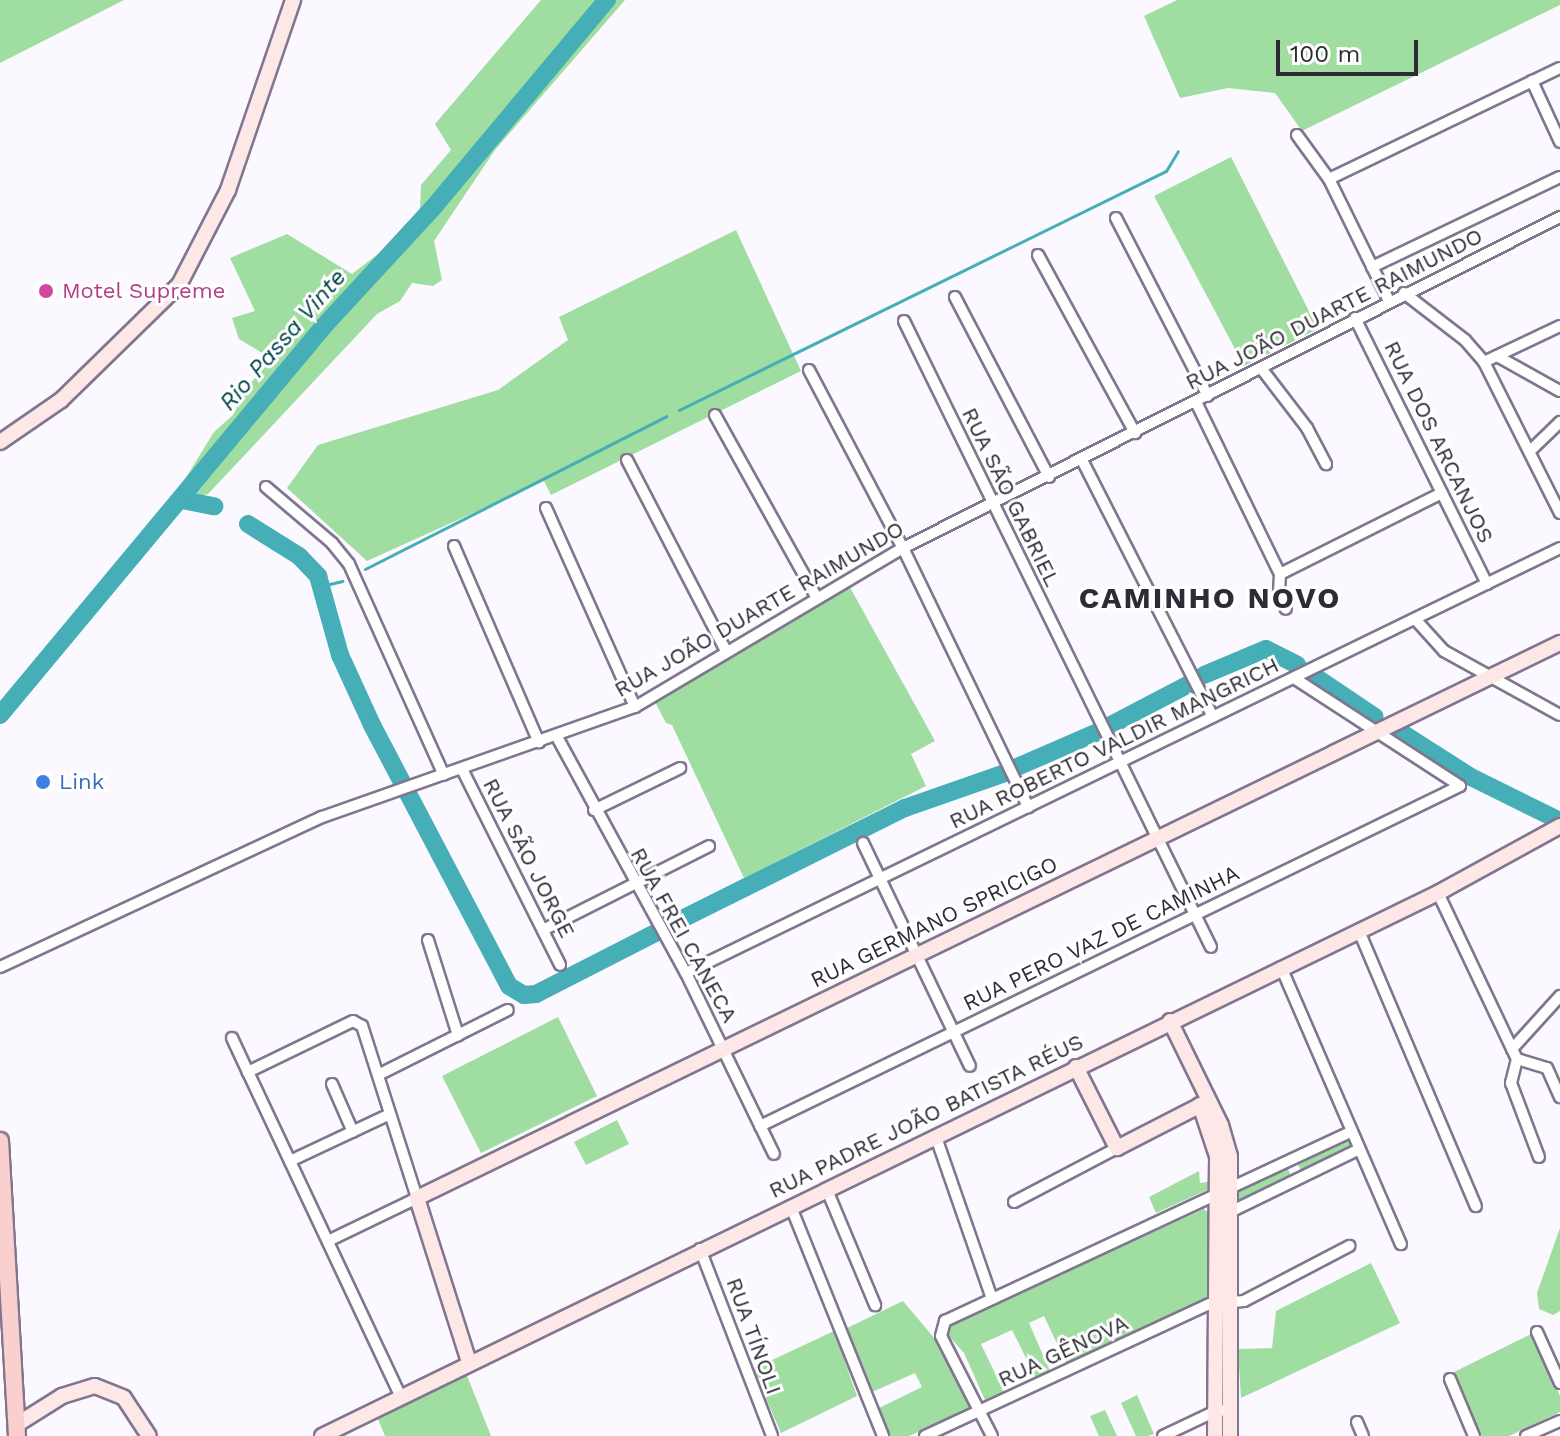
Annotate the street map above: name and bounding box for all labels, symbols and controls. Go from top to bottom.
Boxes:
scale bar [1280,24,1422,74]
text: 100 m [1290,40,1360,68]
street label: RUA JOÃO DUARTE RAIMUNDO [1181,222,1487,396]
water label: Rio Passa Vinte [213,263,353,417]
place label: Motel Supreme [62,278,226,304]
marker: Motel Supreme [37,282,55,300]
street label: RUA DOS ARCANJOS [1378,336,1500,548]
street label: RUA SÃO GABRIEL [956,403,1066,591]
street label: RUA JOÃO DUARTE RAIMUNDO [609,515,909,703]
district label: CAMINHO NOVO [1079,580,1341,616]
street label: RUA ROBERTO VALDIR MANGRICH [944,651,1284,835]
place label: Link [59,769,104,795]
marker: Link [34,773,52,791]
street label: RUA SÃO JORGE [477,773,581,943]
street label: RUA FREI CANECA [625,842,743,1028]
street label: RUA GERMANO SPRICIGO [806,850,1062,994]
street label: RUA PERO VAZ DE CAMINHA [958,859,1244,1017]
street label: RUA PADRE JOÃO BATISTA RÉUS [764,1028,1088,1204]
street label: RUA TÍNOLI [720,1273,788,1399]
street label: RUA GÊNOVA [993,1309,1133,1393]

